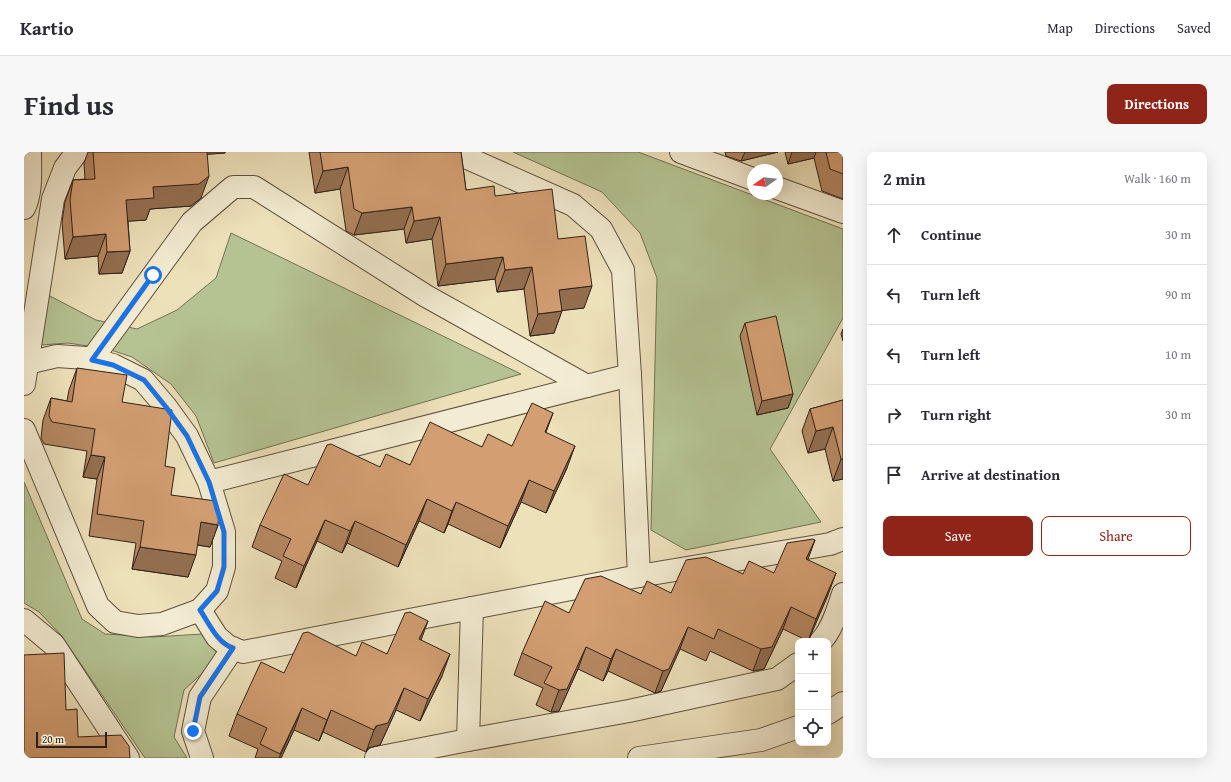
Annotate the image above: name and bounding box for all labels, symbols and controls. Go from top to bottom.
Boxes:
text: Kartio [20,14,74,42]
text: Map [1047,18,1073,38]
text: Directions [1095,18,1155,38]
text: Saved [1177,18,1211,38]
text: Find us [24,84,114,125]
button: Directions [1107,84,1207,124]
north arrow [747,164,783,200]
text: 2 min [883,166,925,191]
text: Walk · 160 m [1124,169,1191,188]
icon: ahead [883,224,905,246]
text: Continue [921,224,982,245]
text: 30 m [1165,225,1191,244]
route start [144,266,162,284]
icon: left [883,284,905,306]
text: Turn left [921,284,980,305]
text: 90 m [1165,285,1191,304]
icon: left [883,344,905,366]
text: Turn left [921,344,980,365]
text: 10 m [1165,345,1191,364]
icon: right [883,404,905,426]
text: Turn right [921,404,992,425]
text: 30 m [1165,405,1191,424]
icon: arrive [883,464,905,486]
text: Arrive at destination [921,464,1060,485]
button: Save [883,516,1033,556]
button: Share [1041,516,1191,556]
map controls [795,638,831,746]
button: + [795,638,831,674]
button: − [795,674,831,710]
button: locate [795,710,831,746]
route end [184,722,202,740]
scale bar [36,730,107,749]
text: 20 m [42,731,64,747]

